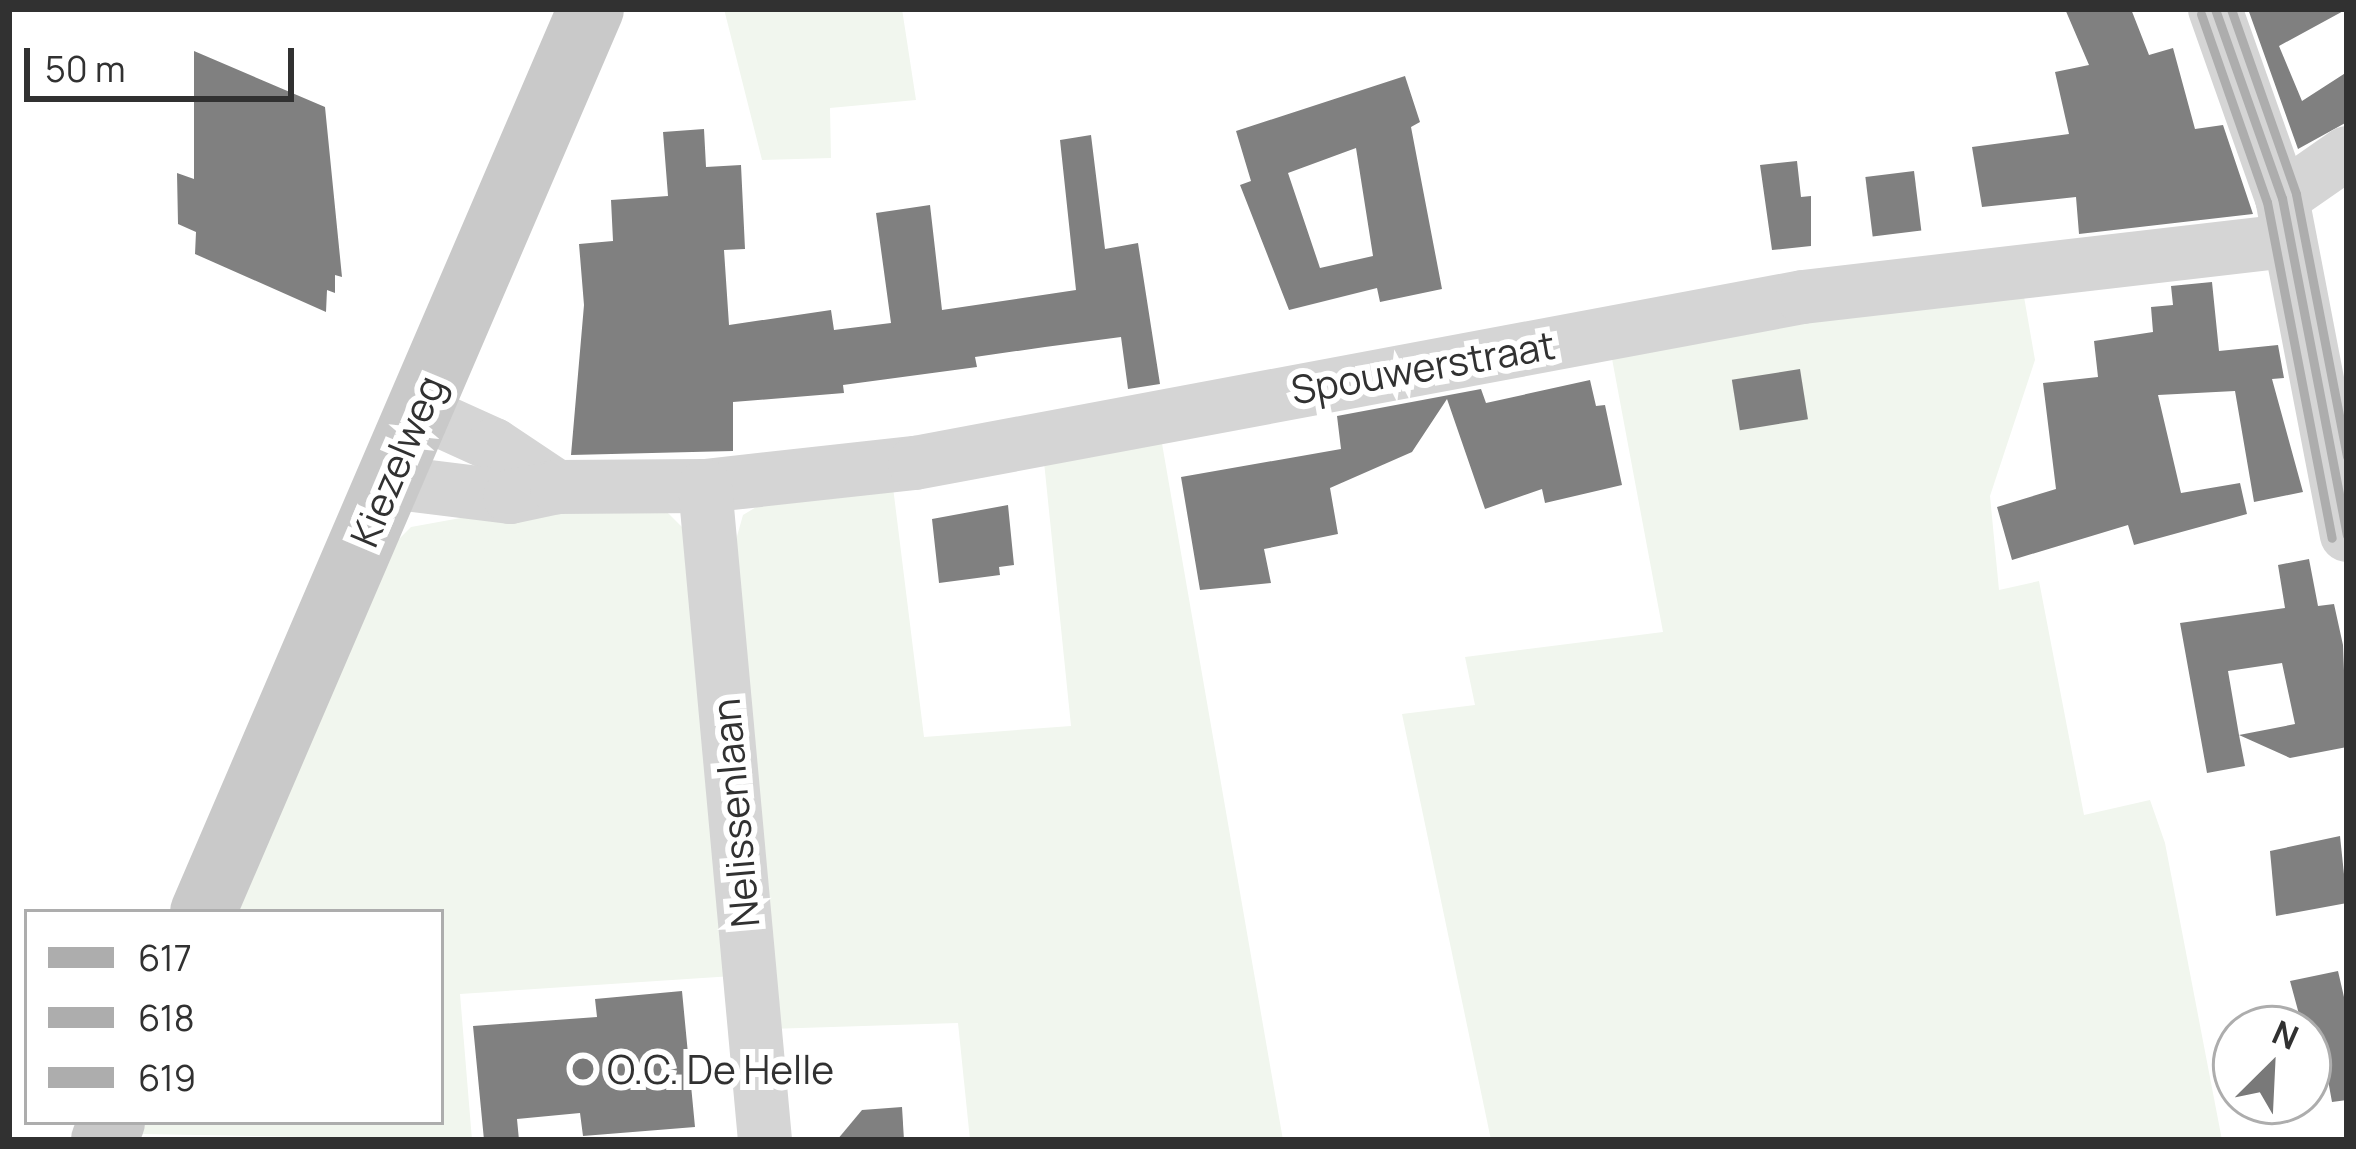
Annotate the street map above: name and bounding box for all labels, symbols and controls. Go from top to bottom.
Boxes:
scale bar [30,24,300,98]
text: 50 m [45,44,125,93]
street label: Spouwerstraat [1288,321,1558,413]
street label: Kiezelweg [340,369,454,553]
street label: Nelissenlaan [702,697,768,929]
legend [24,909,444,1125]
text: 617 [138,933,192,982]
text: 618 [138,993,195,1042]
north arrow [2212,1005,2332,1125]
text: N [2266,1009,2306,1060]
place label: O.C. De Helle [607,1046,834,1092]
text: 619 [138,1053,196,1102]
marker: O.C. De Helle [570,1056,596,1082]

